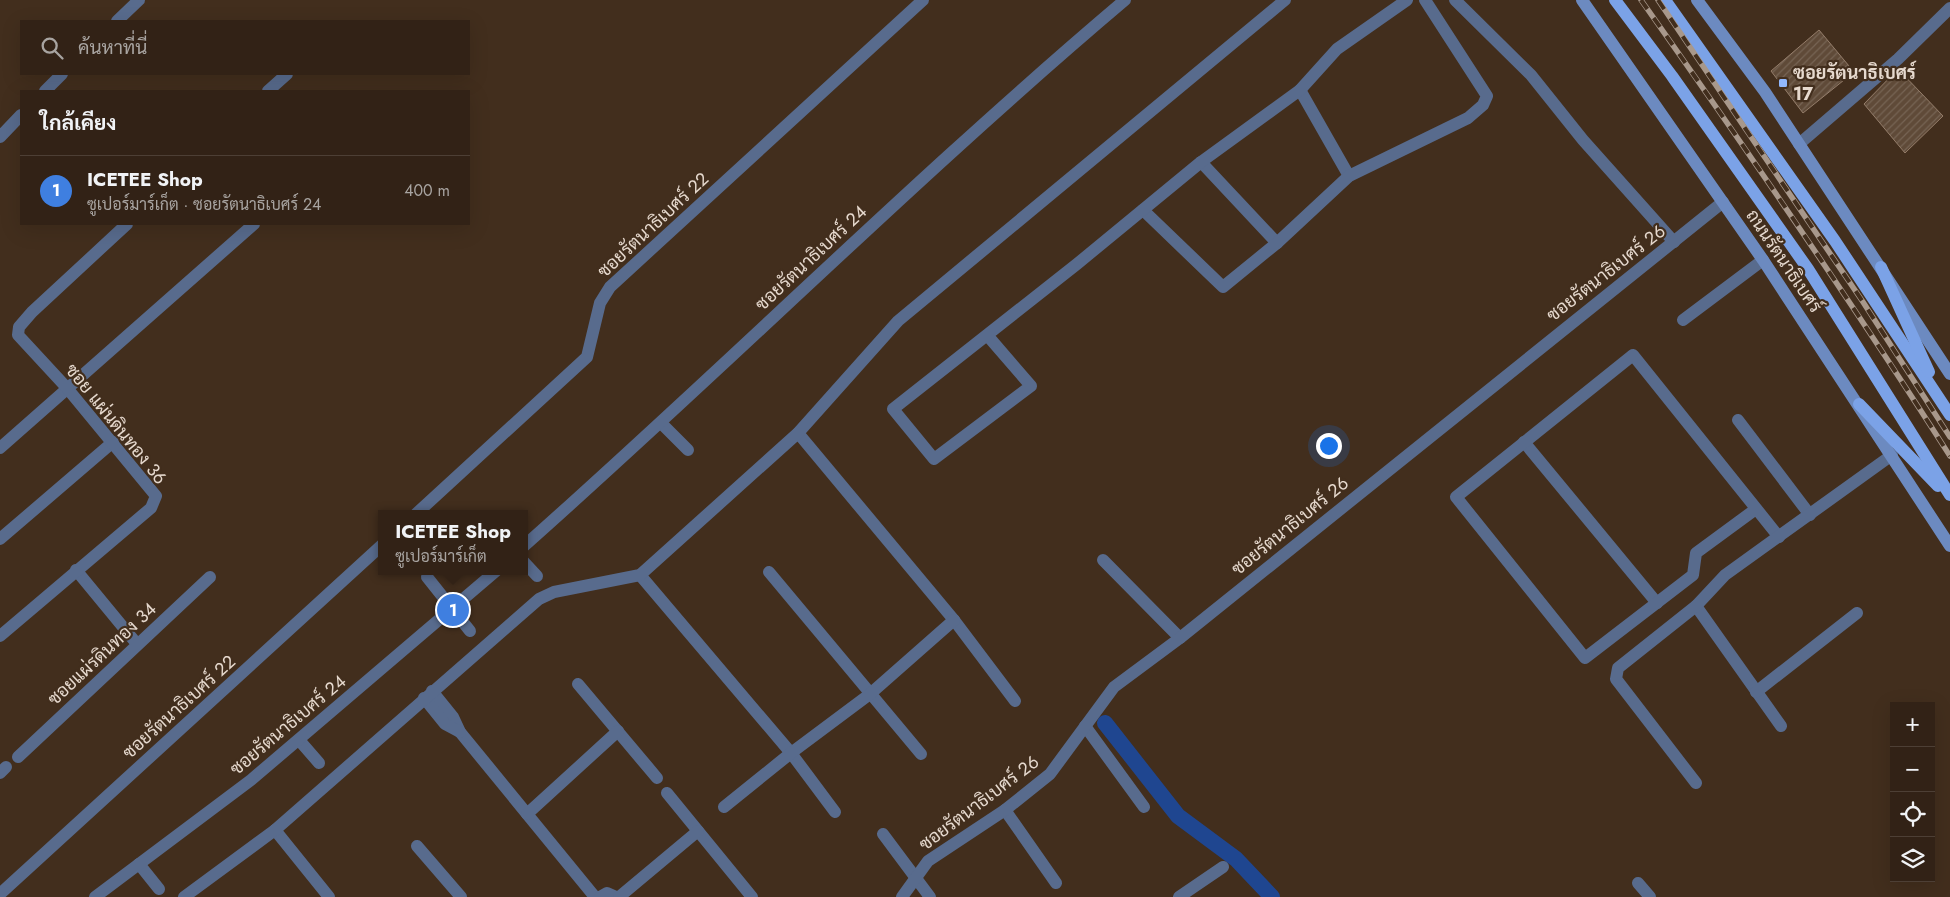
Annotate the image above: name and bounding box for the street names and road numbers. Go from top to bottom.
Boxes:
street label: ซอยรัตนาธิเบศร์ 22 [591,166,715,284]
street label: ซอยรัตนาธิเบศร์ 24 [749,199,873,317]
street label: ถนนรัตนาธิเบศร์ [1740,204,1828,318]
street label: ซอยรัตนาธิเบศร์ 26 [1541,218,1671,328]
street label: ซอย แผ่นดินทอง 36 [59,358,173,490]
street label: ซอยรัตนาธิเบศร์ 26 [1226,470,1354,582]
street label: ซอยแผ่รดินทอง 34 [42,597,162,711]
street label: ซอยรัตนาธิเบศร์ 22 [117,649,241,765]
street label: ซอยรัตนาธิเบศร์ 24 [224,669,352,781]
street label: ซอยรัตนาธิเบศร์ 26 [914,749,1044,857]

